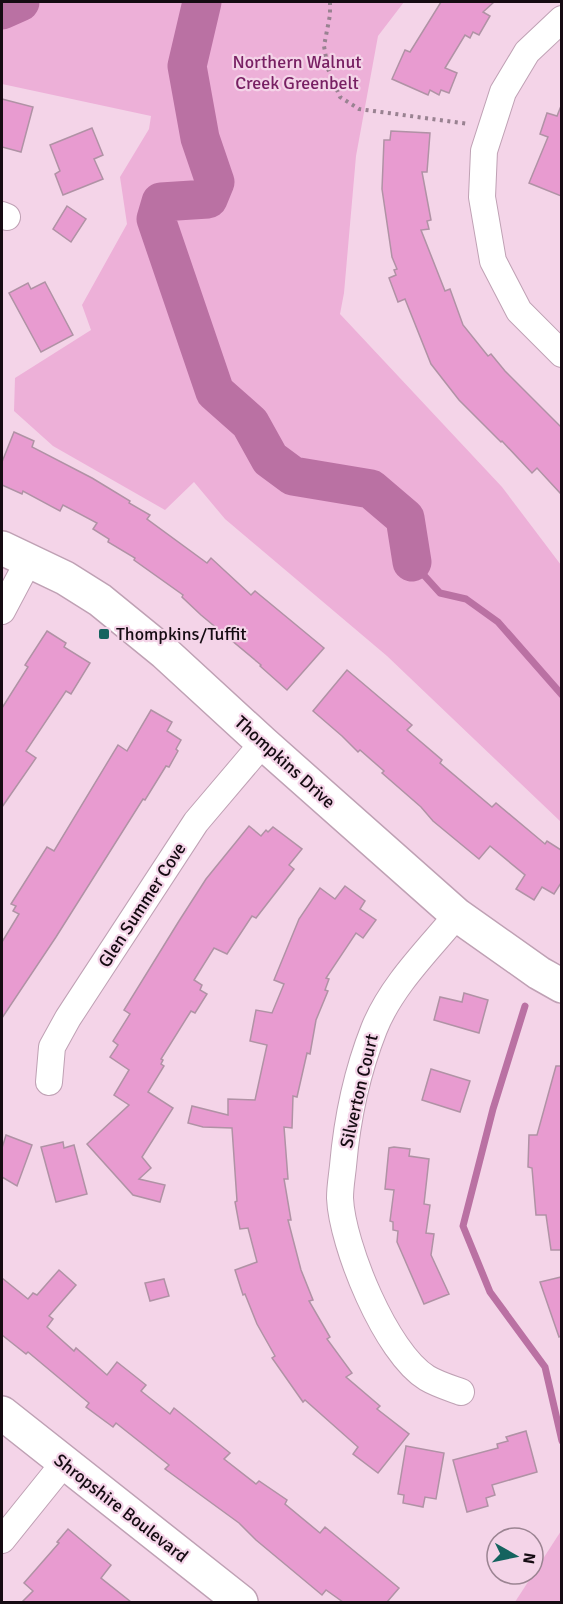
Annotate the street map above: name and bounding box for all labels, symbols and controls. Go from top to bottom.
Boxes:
park label: Northern Walnut Creek Greenbelt [232,51,362,94]
place label: Thompkins/Tuffit [116,623,247,645]
marker: Thompkins/Tuffit [97,627,111,641]
street label: Thompkins Drive [230,711,340,813]
street label: Glen Summer Cove [93,838,191,972]
street label: Silverton Court [335,1032,383,1150]
street label: Shropshire Boulevard [50,1449,192,1567]
north arrow [485,1526,545,1586]
text: N [518,1551,540,1565]

